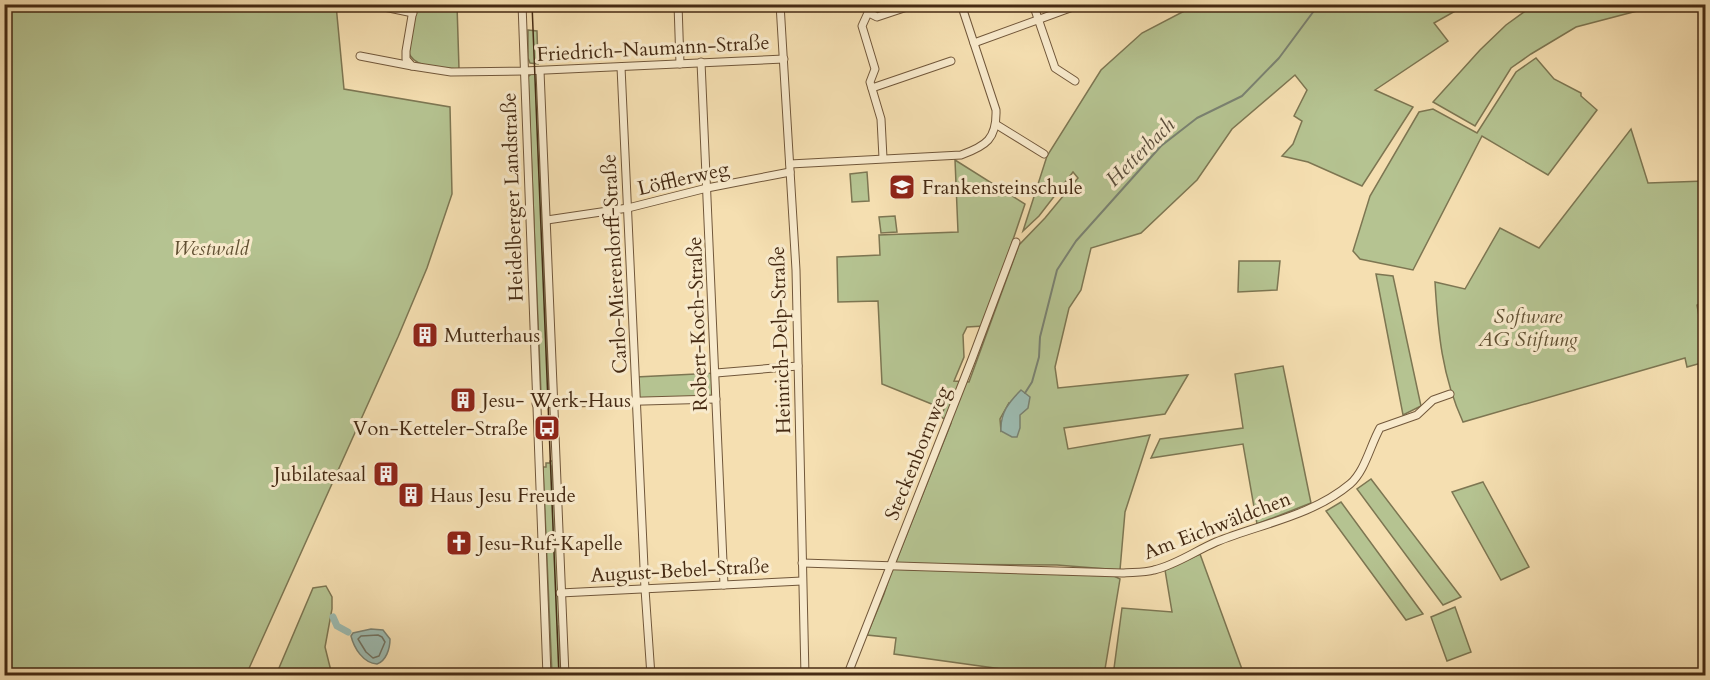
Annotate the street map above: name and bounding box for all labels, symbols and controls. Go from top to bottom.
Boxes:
street label: Friedrich-Naumann-Straße [536,29,770,68]
street label: Heidelberger Landstraße [495,92,530,302]
water label: Hetterbach [1099,111,1181,193]
street label: Carlo-Mierendorff-Straße [595,153,634,375]
street label: Löfflerweg [635,155,732,202]
school or university icon: Frankensteinschule [887,172,917,202]
place label: Frankensteinschule [922,174,1083,201]
park label: Westwald [173,235,250,262]
street label: Robert-Koch-Straße [681,236,714,412]
street label: Heinrich-Delp-Straße [764,246,797,434]
park label: Software AG Stiftung [1477,303,1578,353]
building icon: Mutterhaus [410,320,440,350]
place label: Mutterhaus [444,322,540,349]
street label: Steckenbornweg [878,381,957,524]
building icon: Jesu- Werk-Haus [448,385,478,415]
place label: Jesu- Werk-Haus [479,387,631,414]
bus stop icon: Von-Ketteler-Straße [532,413,562,443]
place label: Von-Ketteler-Straße [353,415,528,442]
building icon: Jubilatesaal [371,459,401,489]
place label: Jubilatesaal [271,461,366,488]
building icon: Haus Jesu Freude [396,480,426,510]
place label: Haus Jesu Freude [430,482,576,509]
street label: Am Eichwäldchen [1140,485,1295,566]
church icon: Jesu-Ruf-Kapelle [444,528,474,558]
place label: Jesu-Ruf-Kapelle [475,530,623,557]
street label: August-Bebel-Straße [590,552,770,589]

